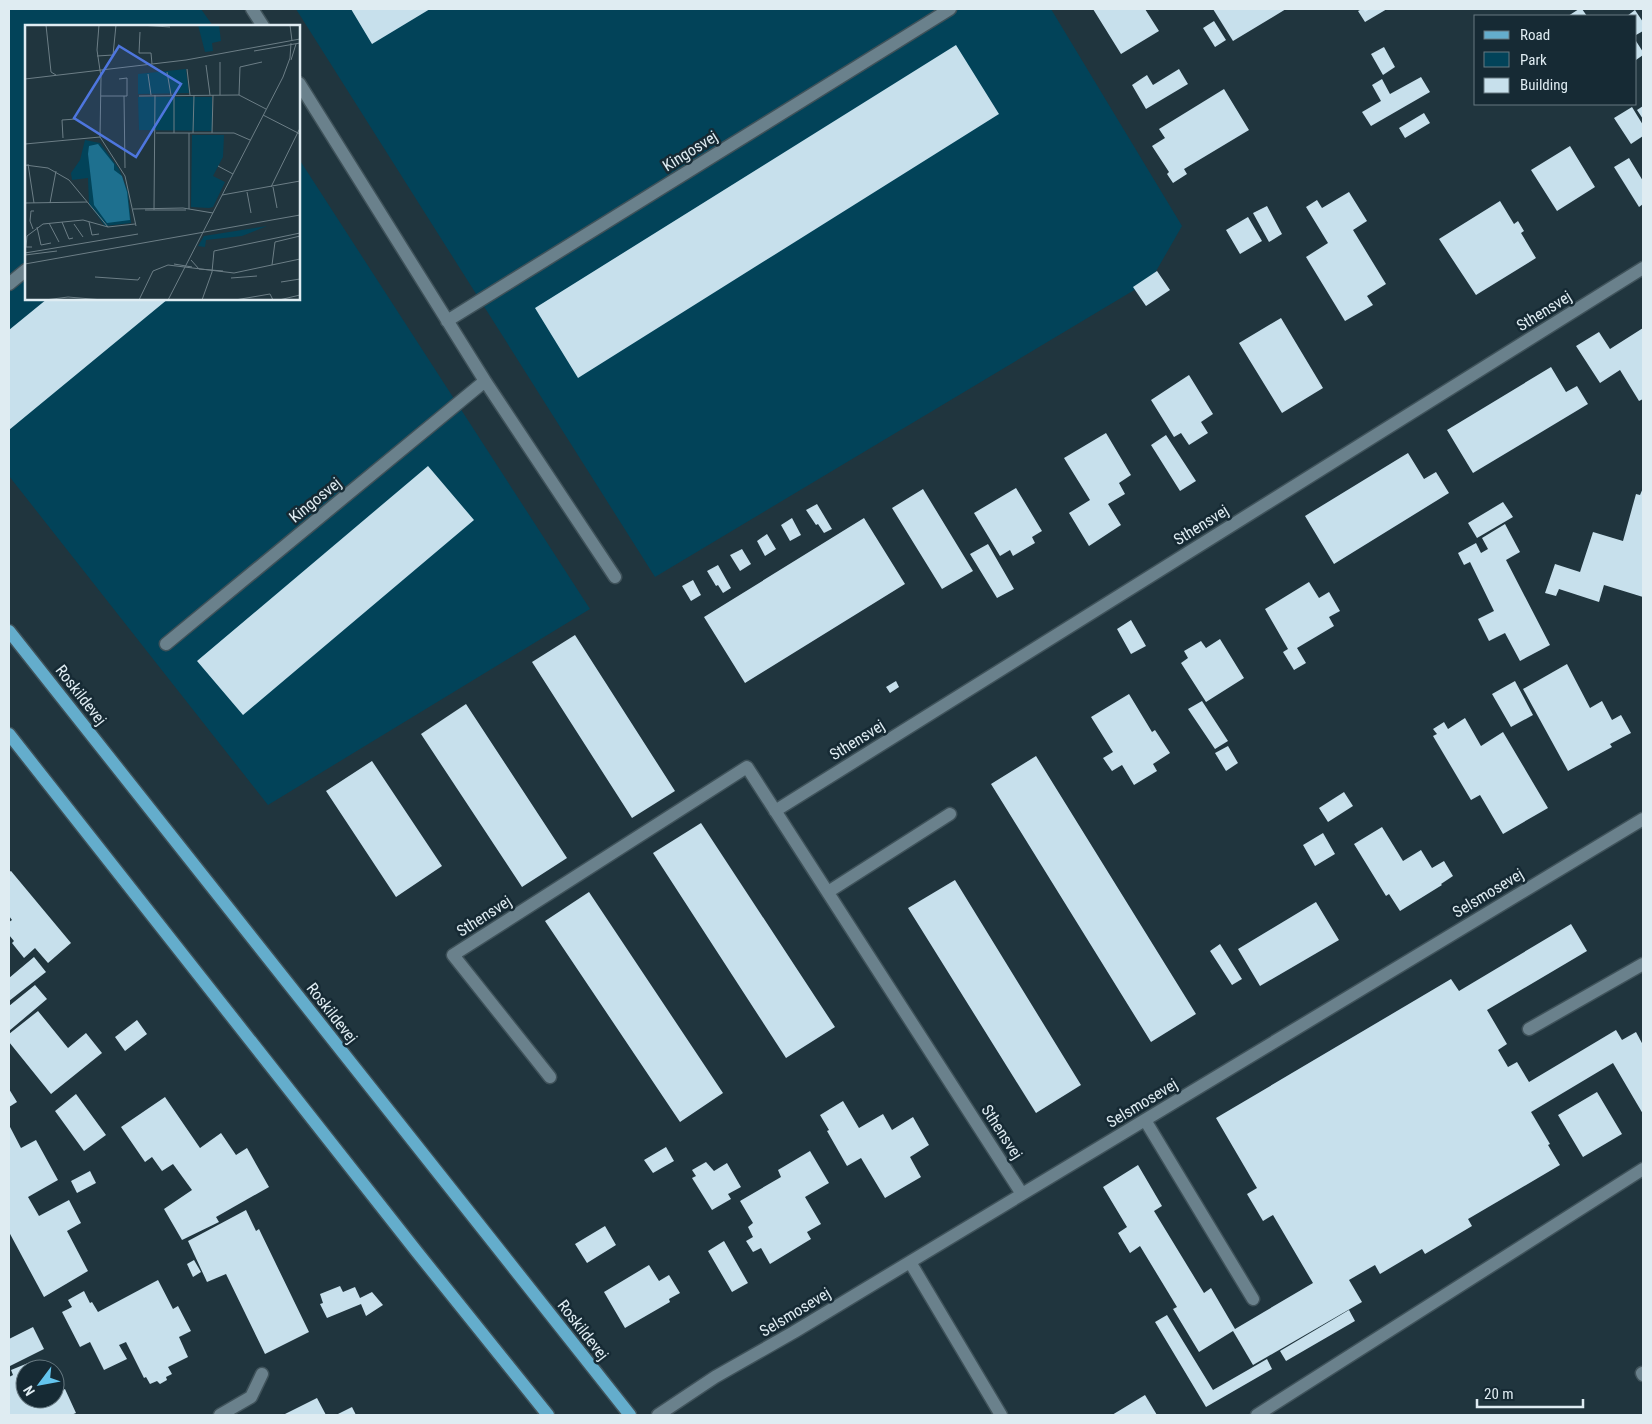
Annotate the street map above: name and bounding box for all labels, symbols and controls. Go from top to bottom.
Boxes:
legend [1474,15,1637,105]
inset map [25,25,300,300]
text: Road [1520,26,1550,44]
text: Park [1520,51,1547,69]
text: Building [1520,76,1568,94]
street label: Kingosvej [659,127,721,175]
street label: Sthensvej [1513,287,1575,335]
street label: Kingosvej [285,473,345,527]
street label: Sthensvej [1170,501,1232,549]
street label: Roskildevej [51,661,111,729]
street label: Sthensvej [826,716,888,764]
street label: Selsmosevej [1449,864,1527,922]
street label: Sthensvej [453,891,515,941]
street label: Roskildevej [302,979,362,1047]
street label: Selsmosevej [1103,1074,1181,1132]
street label: Sthensvej [977,1101,1027,1163]
street label: Selsmosevej [756,1283,834,1341]
street label: Roskildevej [553,1296,613,1364]
north arrow [15,1359,65,1409]
scale bar [1477,1376,1583,1408]
text: N [20,1383,38,1399]
text: 20 m [1484,1385,1514,1403]

